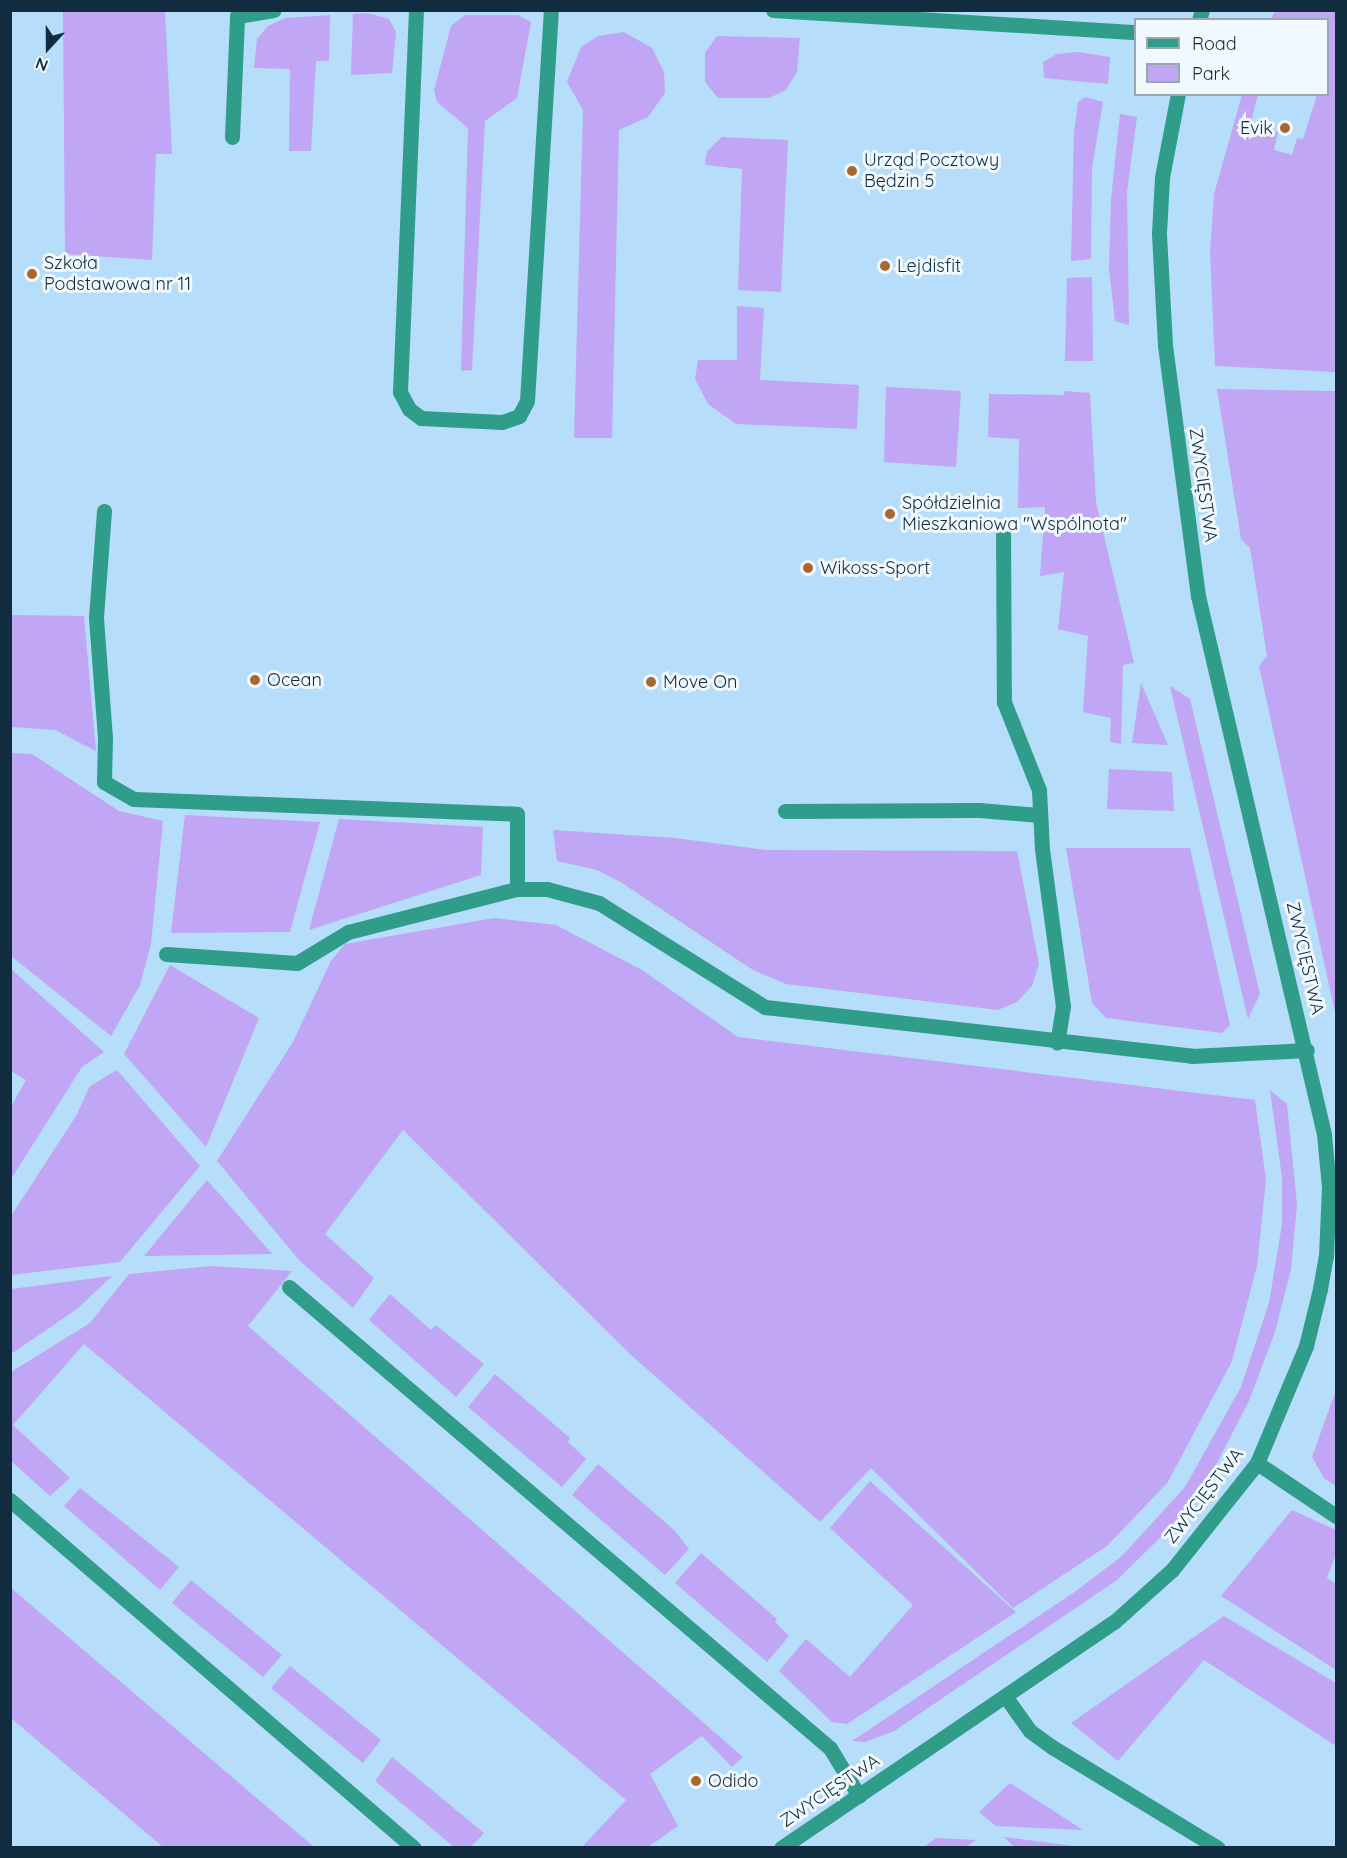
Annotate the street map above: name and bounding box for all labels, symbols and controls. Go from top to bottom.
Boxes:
north arrow [18,18,78,78]
legend [1134,18,1329,96]
text: Road [1192,32,1237,55]
text: N [32,53,51,76]
text: Park [1192,62,1230,85]
place label: Evik [1240,117,1273,139]
marker: Evik [1278,121,1292,135]
place label: Urząd Pocztowy Będzin 5 [864,150,999,192]
marker: Urząd Pocztowy Będzin 5 [845,164,859,178]
place label: Szkoła Podstawowa nr 11 [44,253,191,296]
place label: Lejdisfit [897,255,961,277]
marker: Lejdisfit [878,259,892,273]
marker: Szkoła Podstawowa nr 11 [25,267,39,281]
street label: ZWYCIĘSTWA [1184,427,1222,543]
place label: Spółdzielnia Mieszkaniowa "Wspólnota" [902,493,1127,536]
marker: Spółdzielnia Mieszkaniowa "Wspólnota" [883,507,897,521]
place label: Wikoss-Sport [820,557,930,579]
marker: Wikoss-Sport [801,561,815,575]
place label: Ocean [267,669,322,691]
place label: Move On [663,671,737,693]
marker: Ocean [248,673,262,687]
marker: Move On [644,675,658,689]
street label: ZWYCIĘSTWA [1282,900,1328,1016]
street label: ZWYCIĘSTWA [1160,1444,1248,1548]
street label: ZWYCIĘSTWA [776,1750,884,1832]
place label: Odido [708,1770,758,1792]
marker: Odido [689,1774,703,1788]

